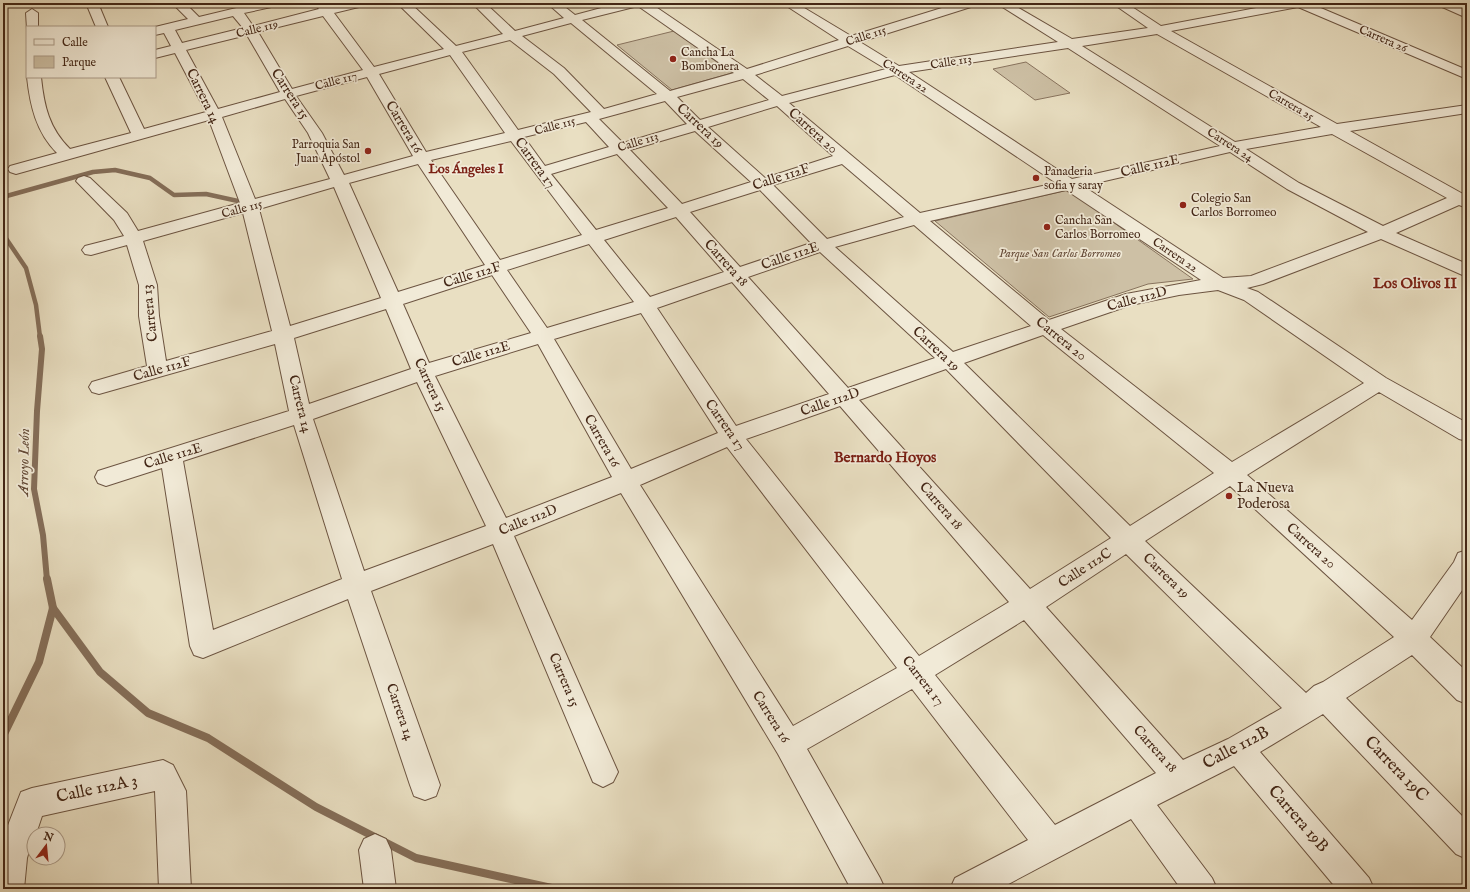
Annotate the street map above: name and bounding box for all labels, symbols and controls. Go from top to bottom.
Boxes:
street label: Calle 119 [235,17,279,41]
street label: Calle 115 [844,22,889,50]
street label: Carrera 26 [1357,22,1410,56]
legend [26,26,156,78]
text: Calle [62,35,88,50]
place label: Cancha La Bombonera [681,45,740,74]
street label: Calle 113 [929,51,973,73]
marker: Cancha La Bombonera [668,54,678,64]
text: Parque [62,55,97,71]
street label: Carrera 22 [879,56,931,97]
street label: Carrera 14 [182,65,224,127]
street label: Carrera 15 [267,65,313,123]
street label: Calle 117 [313,68,359,94]
street label: Carrera 25 [1265,86,1317,124]
street label: Carrera 16 [381,97,427,157]
street label: Carrera 19 [673,100,727,152]
street label: Carrera 20 [785,104,842,158]
street label: Calle 115 [533,113,578,139]
street label: Carrera 24 [1204,125,1256,165]
street label: Calle 113 [616,129,660,155]
street label: Carrera 17 [510,134,560,192]
place label: Parroquia San Juan Apóstol [292,137,361,167]
marker: Parroquia San Juan Apóstol [363,146,373,156]
street label: Calle 112E [1119,150,1181,182]
street label: Calle 112F [750,159,812,195]
district label: Los Ángeles I [428,161,504,178]
place label: Panaderia sofia y saray [1044,164,1103,193]
marker: Panaderia sofia y saray [1031,173,1041,183]
place label: Colegio San Carlos Borromeo [1191,191,1277,220]
street label: Calle 115 [220,196,265,222]
marker: Colegio San Carlos Borromeo [1178,200,1188,210]
place label: Cancha San Carlos Borromeo [1055,213,1141,242]
marker: Cancha San Carlos Borromeo [1042,222,1052,232]
street label: Carrera 22 [1149,234,1201,276]
street label: Carrera 18 [700,236,752,290]
street label: Calle 112E [759,238,822,274]
park label: Parque San Carlos Borromeo [999,246,1121,261]
street label: Calle 112F [441,258,503,292]
district label: Los Olivos II [1373,274,1458,293]
street label: Calle 112D [1105,282,1169,316]
street label: Carrera 13 [138,283,162,343]
street label: Carrera 20 [1032,313,1090,365]
street label: Carrera 19 [909,323,963,375]
street label: Calle 112E [450,337,513,371]
street label: Calle 112F [131,352,193,386]
street label: Carrera 15 [410,355,450,415]
street label: Carrera 14 [284,373,316,435]
street label: Calle 112D [798,383,862,421]
street label: Carrera 17 [701,396,749,454]
street label: Carrera 16 [580,411,625,472]
water label: Arroyo León [14,428,34,498]
street label: Calle 112E [142,439,205,473]
district label: Bernardo Hoyos [834,448,937,467]
street label: Carrera 18 [915,478,967,534]
place label: La Nueva Poderosa [1237,479,1295,513]
marker: La Nueva Poderosa [1224,491,1234,501]
street label: Calle 112D [496,500,560,540]
street label: Carrera 20 [1283,519,1340,573]
street label: Calle 112C [1055,544,1115,592]
street label: Carrera 19 [1139,549,1193,603]
street label: Carrera 15 [545,650,583,710]
street label: Carrera 17 [898,652,948,710]
street label: Carrera 14 [382,681,418,743]
street label: Carrera 16 [748,688,795,747]
street label: Carrera 18 [1129,722,1181,776]
street label: Calle 112B [1199,722,1273,774]
street label: Carrera 19C [1360,732,1432,806]
street label: Calle 112A 3 [54,770,140,808]
street label: Carrera 19B [1263,781,1333,857]
north arrow [26,826,66,866]
text: N [41,829,55,846]

